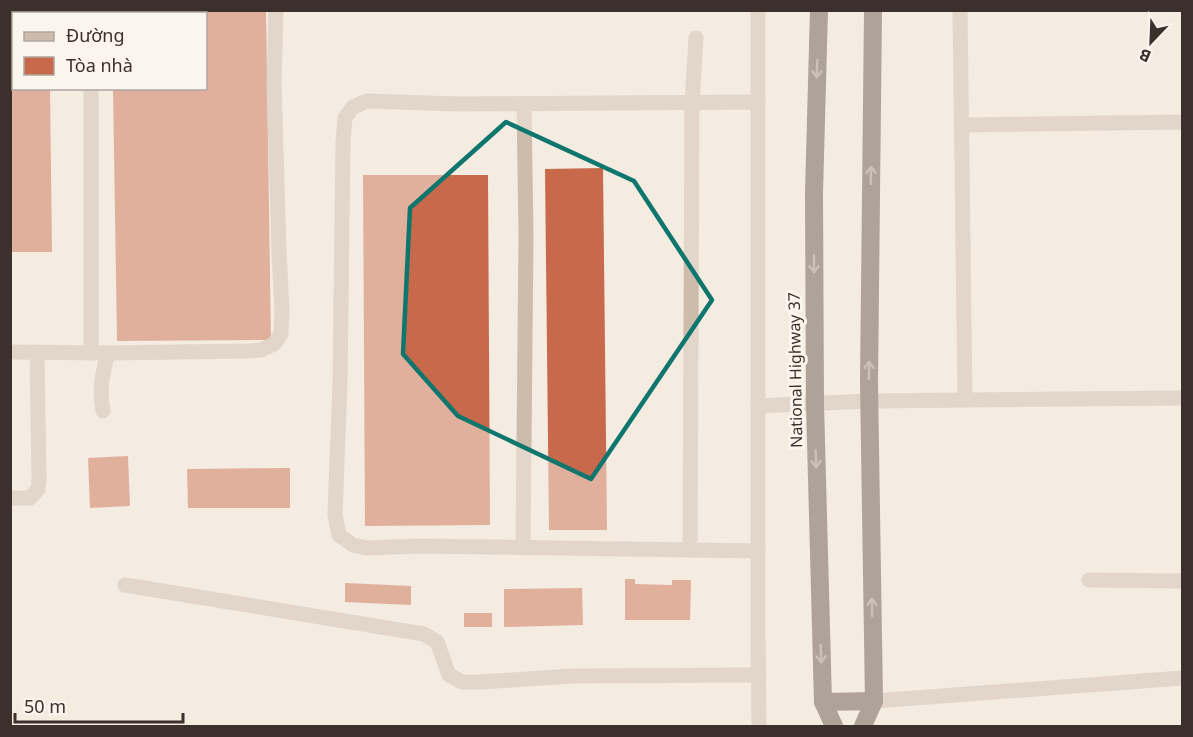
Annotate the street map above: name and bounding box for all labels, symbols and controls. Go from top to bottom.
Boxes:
legend [12,12,207,90]
north arrow [1121,12,1181,72]
text: Đường [66,23,125,47]
text: B [1136,44,1154,68]
text: Tòa nhà [66,53,133,77]
one-way arrow [811,58,823,78]
one-way arrow [865,166,877,186]
one-way arrow [808,253,820,273]
street label: National Highway 37 [783,292,807,448]
one-way arrow [863,361,875,381]
one-way arrow [810,448,822,468]
one-way arrow [867,598,878,618]
one-way arrow [816,643,827,663]
scale bar [15,686,183,724]
text: 50 m [24,694,66,718]

